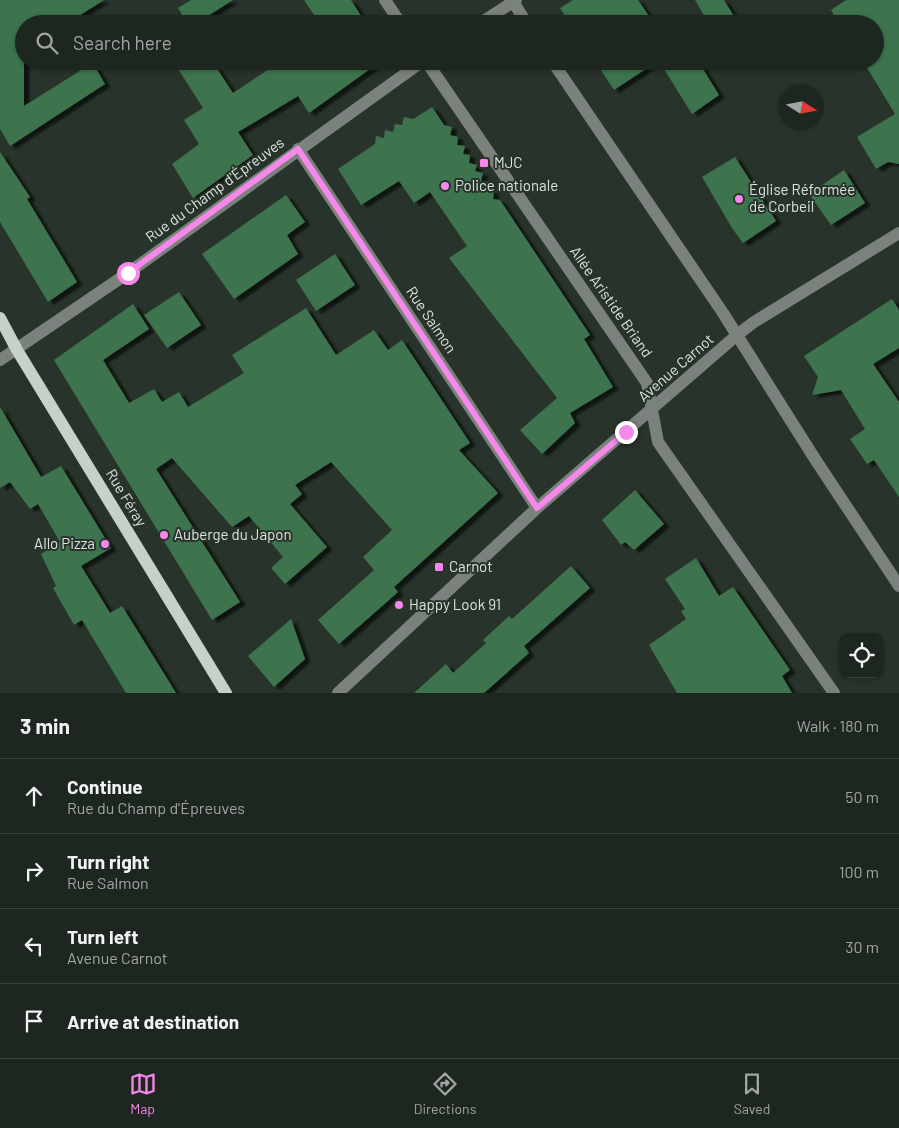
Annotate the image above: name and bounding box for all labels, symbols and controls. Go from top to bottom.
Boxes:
search box [15,15,884,70]
icon: search [33,29,61,57]
text: Search here [73,31,172,54]
north arrow [779,85,824,130]
street label: Rue du Champ d'Épreuves [142,133,287,246]
place label: MJC [494,153,522,171]
marker: MJC [478,157,490,169]
place label: Police nationale [455,176,558,194]
marker: Police nationale [439,180,451,192]
place label: Église Réformée de Corbeil [749,180,855,215]
marker: Église Réformée de Corbeil [733,193,745,205]
street label: Allée Aristide Briand [567,242,657,360]
route start [117,262,140,285]
street label: Rue Salmon [403,283,461,356]
street label: Avenue Carnot [634,330,717,405]
route end [615,421,638,444]
street label: Rue Féray [103,465,151,530]
place label: Auberge du Japon [174,525,292,543]
marker: Auberge du Japon [158,529,170,541]
place label: Allo Pizza [34,534,95,552]
marker: Allo Pizza [99,538,111,550]
place label: Carnot [449,557,493,575]
marker: Carnot [433,561,445,573]
place label: Happy Look 91 [409,595,501,613]
marker: Happy Look 91 [393,599,405,611]
map controls [839,633,884,678]
button: locate [839,633,884,678]
text: 3 min [20,713,70,738]
text: Walk · 180 m [797,716,879,735]
text: Continue [67,775,143,798]
icon: ahead [20,782,48,810]
text: 50 m [845,787,879,806]
text: Rue du Champ d'Épreuves [67,798,245,817]
text: Turn right [67,850,149,873]
icon: right [20,857,48,885]
text: 100 m [839,862,879,881]
text: Rue Salmon [67,873,149,892]
text: Turn left [67,925,138,948]
icon: left [20,932,48,960]
text: 30 m [845,937,879,956]
text: Avenue Carnot [67,948,168,967]
icon: arrive [20,1007,48,1035]
text: Arrive at destination [67,1010,239,1033]
tab: Map [129,1070,157,1117]
tab: Directions [414,1070,476,1117]
tab: Saved [734,1070,770,1117]

